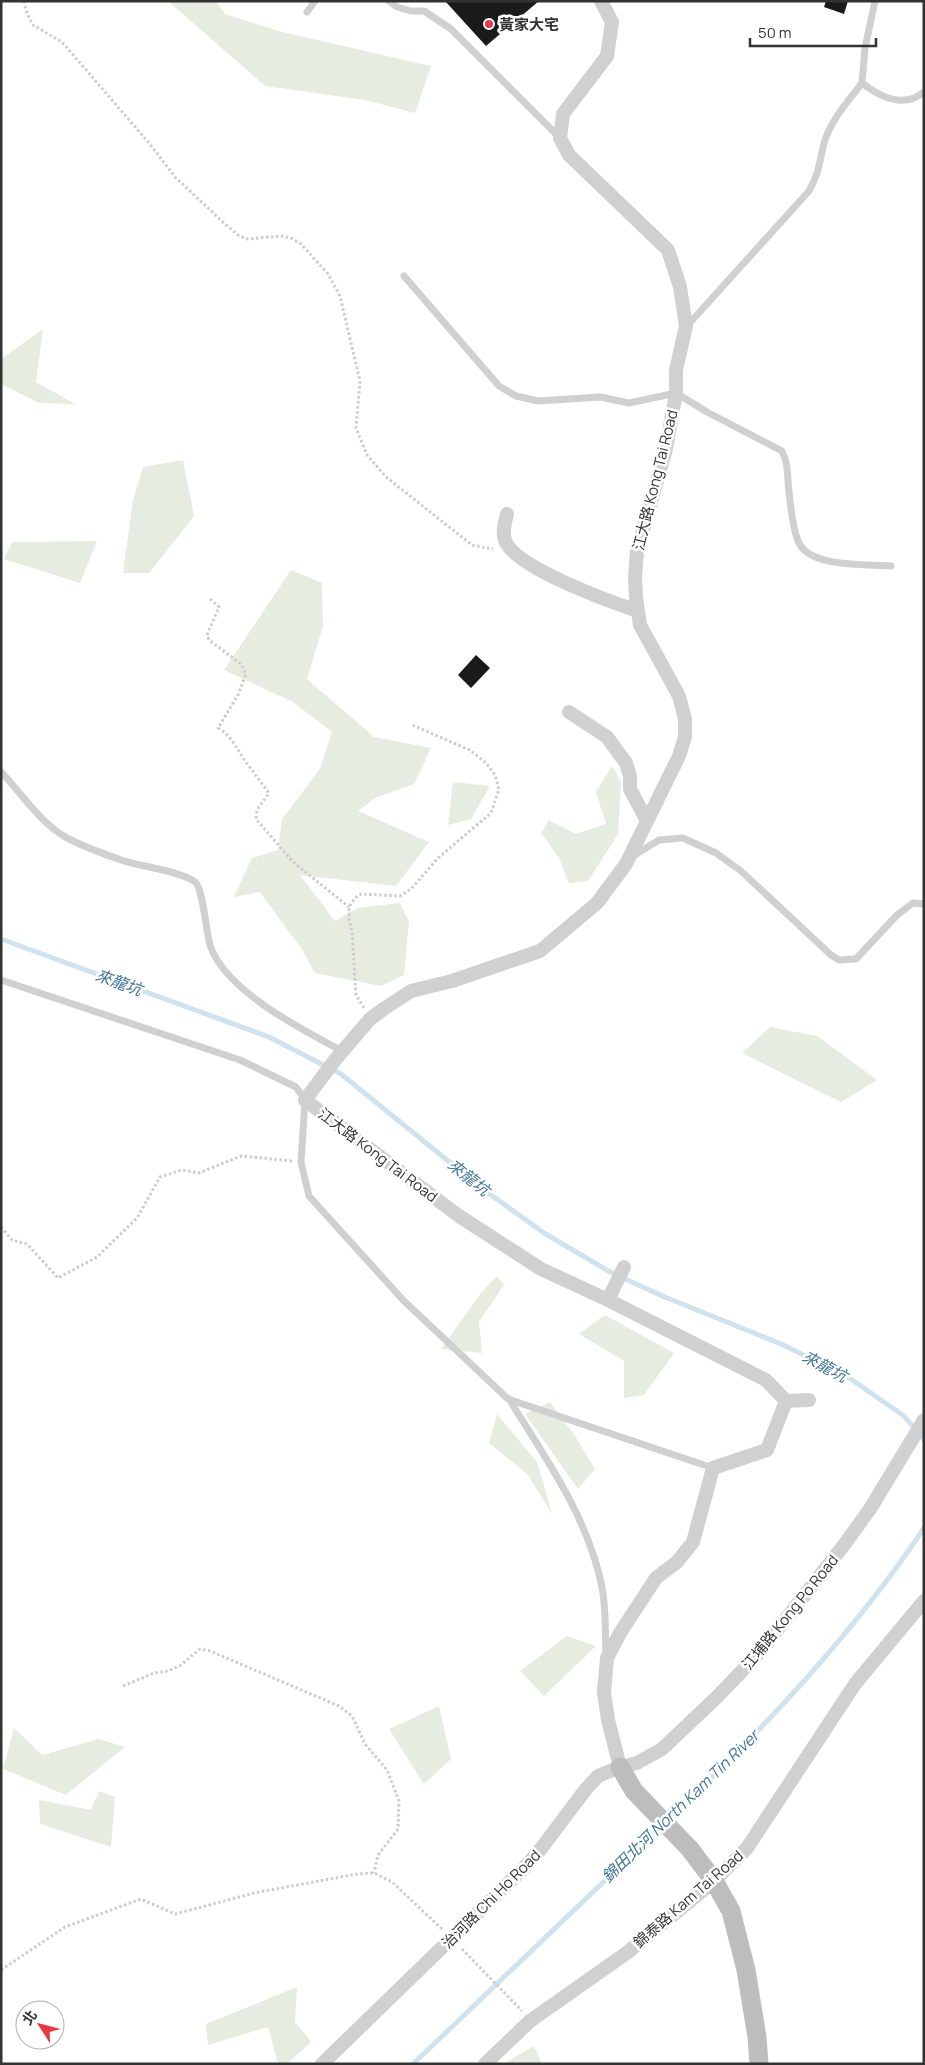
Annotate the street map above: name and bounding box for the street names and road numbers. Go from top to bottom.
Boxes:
street label: 江大路 Kong Tai Road [627,407,683,553]
street label: 江大路 Kong Tai Road [314,1103,442,1207]
street label: 江埔路 Kong Po Road [737,1550,843,1674]
street label: 治河路 Chi Ho Road [437,1845,545,1953]
street label: 錦泰路 Kam Tai Road [629,1845,747,1953]

